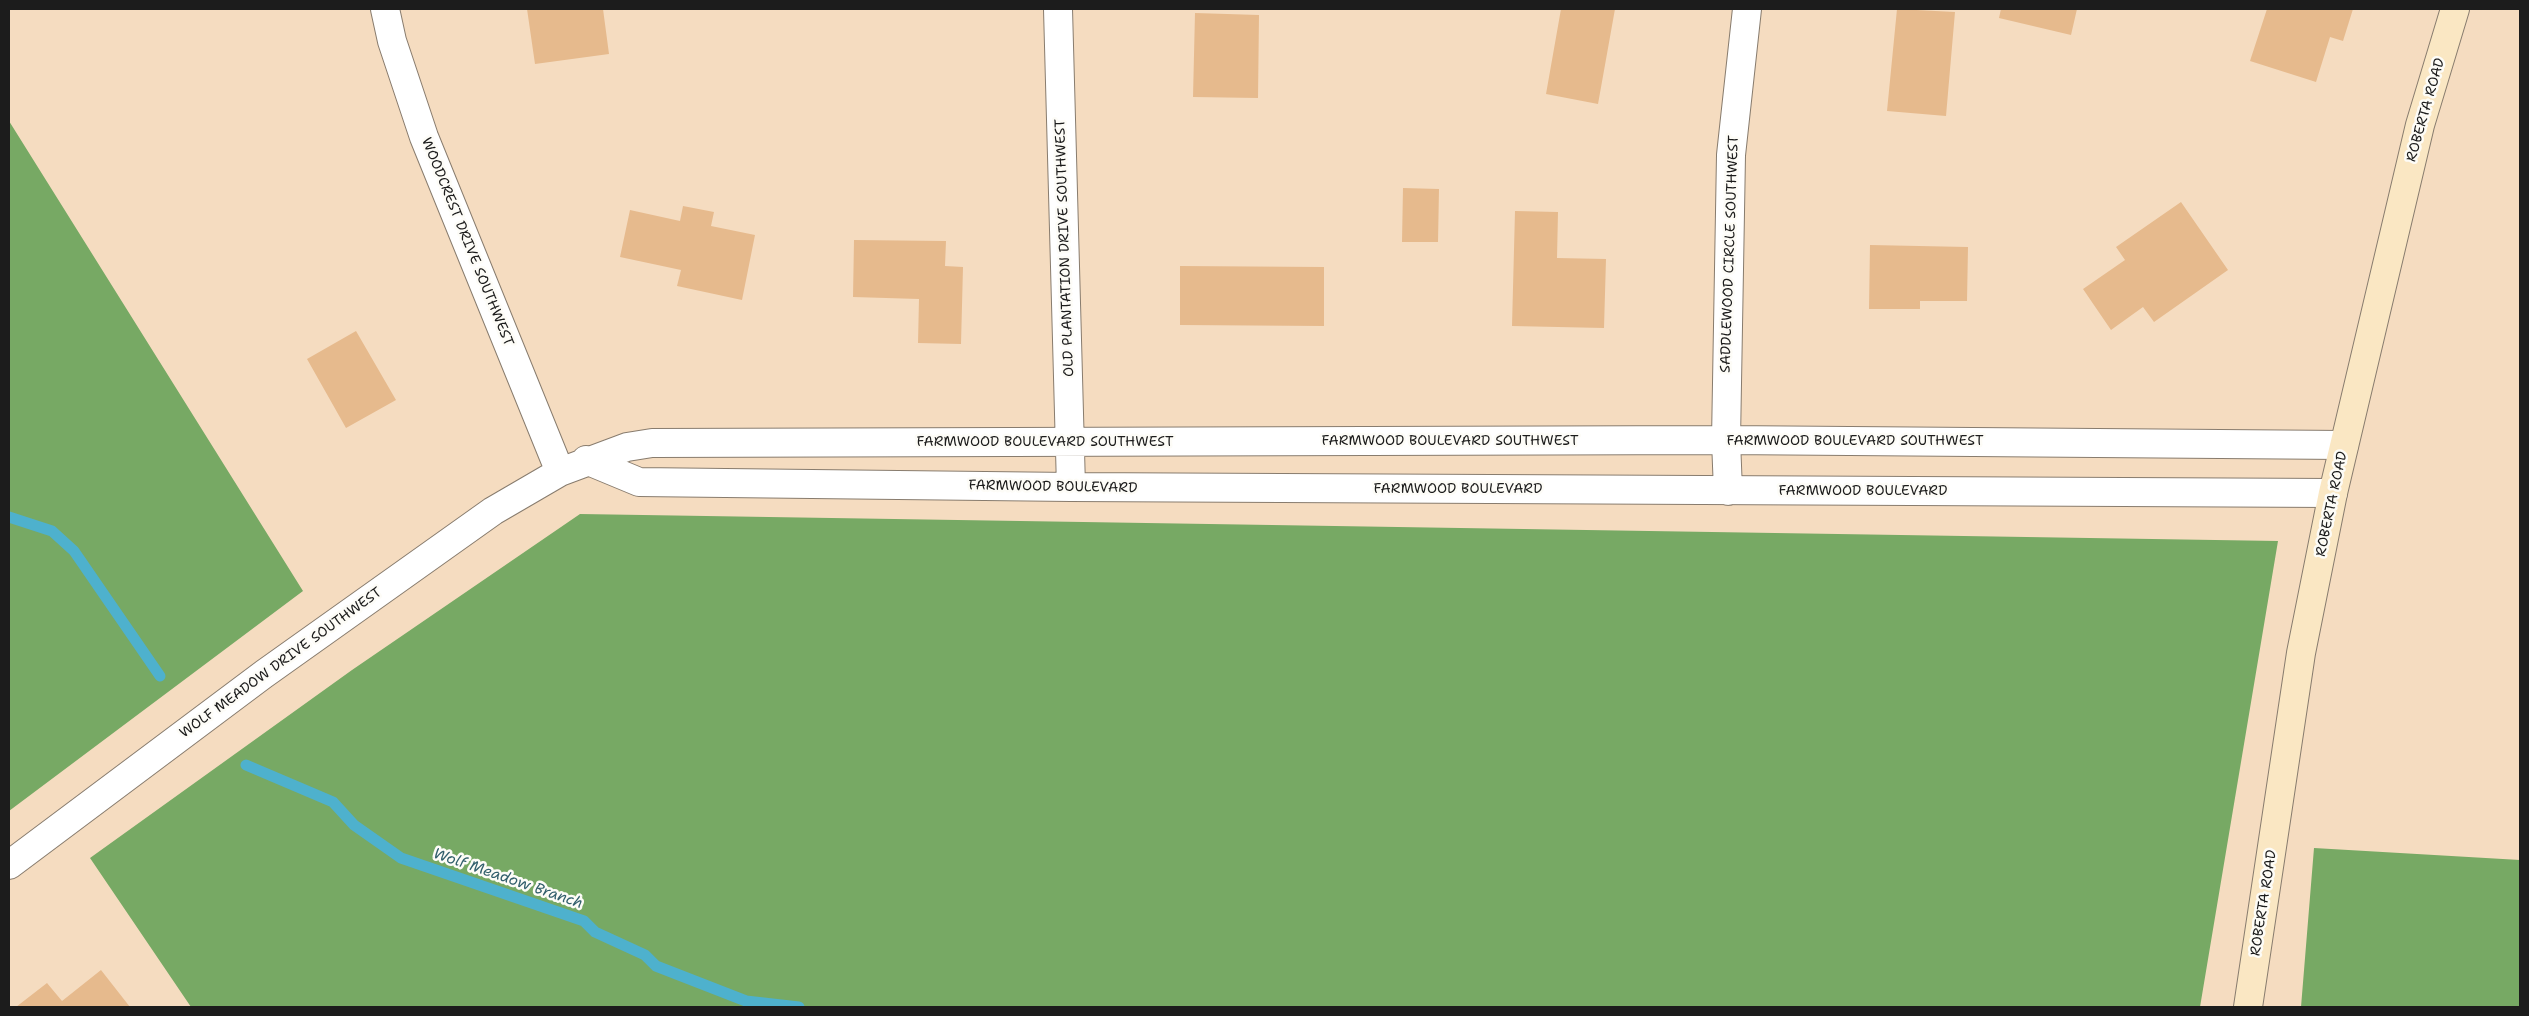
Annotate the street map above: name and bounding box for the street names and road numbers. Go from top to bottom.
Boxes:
street label: ROBERTA ROAD [2403,56,2449,164]
street label: OLD PLANTATION DRIVE SOUTHWEST [1052,119,1078,377]
street label: WOODCREST DRIVE SOUTHWEST [417,135,517,349]
street label: SADDLEWOOD CIRCLE SOUTHWEST [1717,135,1743,373]
street label: FARMWOOD BOULEVARD SOUTHWEST [1321,433,1579,449]
street label: FARMWOOD BOULEVARD SOUTHWEST [1726,433,1984,449]
street label: FARMWOOD BOULEVARD SOUTHWEST [916,434,1174,450]
street label: ROBERTA ROAD [2313,450,2351,558]
street label: FARMWOOD BOULEVARD [968,477,1138,497]
street label: FARMWOOD BOULEVARD [1374,481,1542,497]
street label: FARMWOOD BOULEVARD [1779,483,1947,499]
street label: WOLF MEADOW DRIVE SOUTHWEST [177,584,385,742]
street label: ROBERTA ROAD [2247,849,2281,957]

